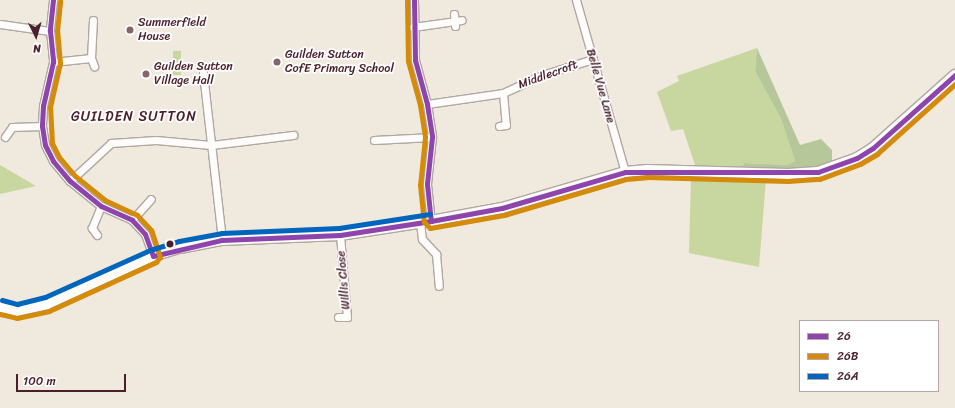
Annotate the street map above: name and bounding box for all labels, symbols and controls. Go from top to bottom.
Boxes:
north arrow [16,16,56,56]
place label: Summerfield House [138,16,206,44]
marker: Summerfield House [125,25,135,35]
text: N [32,39,42,58]
street label: Belle Vue Lane [583,47,617,125]
place label: Guilden Sutton CofE Primary School [285,48,394,76]
marker: Guilden Sutton CofE Primary School [272,57,282,67]
street label: Middlecroft [516,58,580,92]
place label: Guilden Sutton Village Hall [154,60,233,88]
marker: Guilden Sutton Village Hall [141,69,151,79]
district label: GUILDEN SUTTON [72,109,196,125]
unlabelled marker [165,239,175,249]
street label: Willis Close [334,250,354,310]
legend [799,320,939,392]
text: 26 [837,325,851,347]
text: 26B [837,345,858,367]
text: 26A [837,365,859,387]
scale bar [18,366,128,392]
text: 100 m [23,370,56,392]

